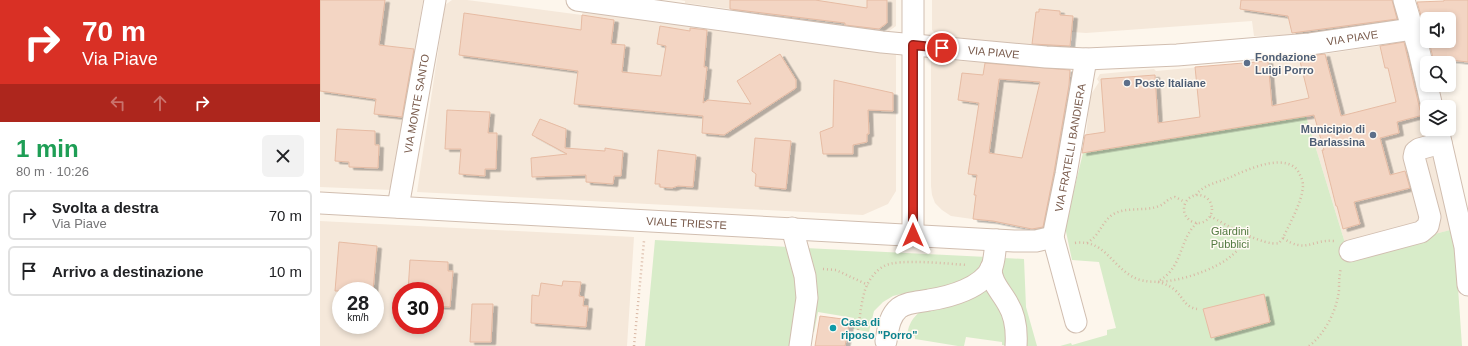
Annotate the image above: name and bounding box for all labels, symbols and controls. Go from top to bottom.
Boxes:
map controls [1420,12,1456,136]
button: sound [1420,12,1456,48]
icon: right [16,16,68,68]
text: 70 m [82,16,146,47]
street label: VIA PIAVE [1326,28,1379,47]
pin [925,31,959,65]
icon: arrive [931,37,953,59]
street label: VIA PIAVE [967,44,1020,61]
text: Via Piave [82,49,158,69]
place label: Fondazione Luigi Porro [1255,51,1316,76]
street label: VIA MONTE SANTO [402,53,431,154]
button: search [1420,56,1456,92]
marker: Fondazione Luigi Porro [1242,58,1252,68]
place label: Poste Italiane [1135,77,1206,89]
marker: Poste Italiane [1122,78,1132,88]
street label: VIA FRATELLI BANDIERA [1052,82,1088,213]
icon: left [107,92,129,114]
icon: ahead [149,92,171,114]
icon: right [191,92,213,114]
button: layers [1420,100,1456,136]
place label: Municipio di Barlassina [1301,123,1366,148]
marker: Municipio di Barlassina [1368,130,1378,140]
text: 1 min [16,135,79,162]
button: close [262,135,304,177]
text: 80 m · 10:26 [16,164,89,179]
text: Svolta a destra [52,199,159,216]
icon: right [18,204,40,226]
text: 70 m [269,207,302,224]
position arrow [892,214,934,256]
street label: VIALE TRIESTE [646,215,727,231]
text: Via Piave [52,216,107,231]
park label: Giardini Pubblici [1211,225,1249,250]
icon: arrive [18,260,40,282]
text: Arrivo a destinazione [52,263,204,280]
text: 10 m [269,263,302,280]
speed limit sign: 30 [392,282,444,334]
text: 28 [347,292,369,314]
text: km/h [347,312,369,323]
place label: Casa di riposo "Porro" [841,316,917,341]
marker: Casa di riposo "Porro" [828,323,838,333]

